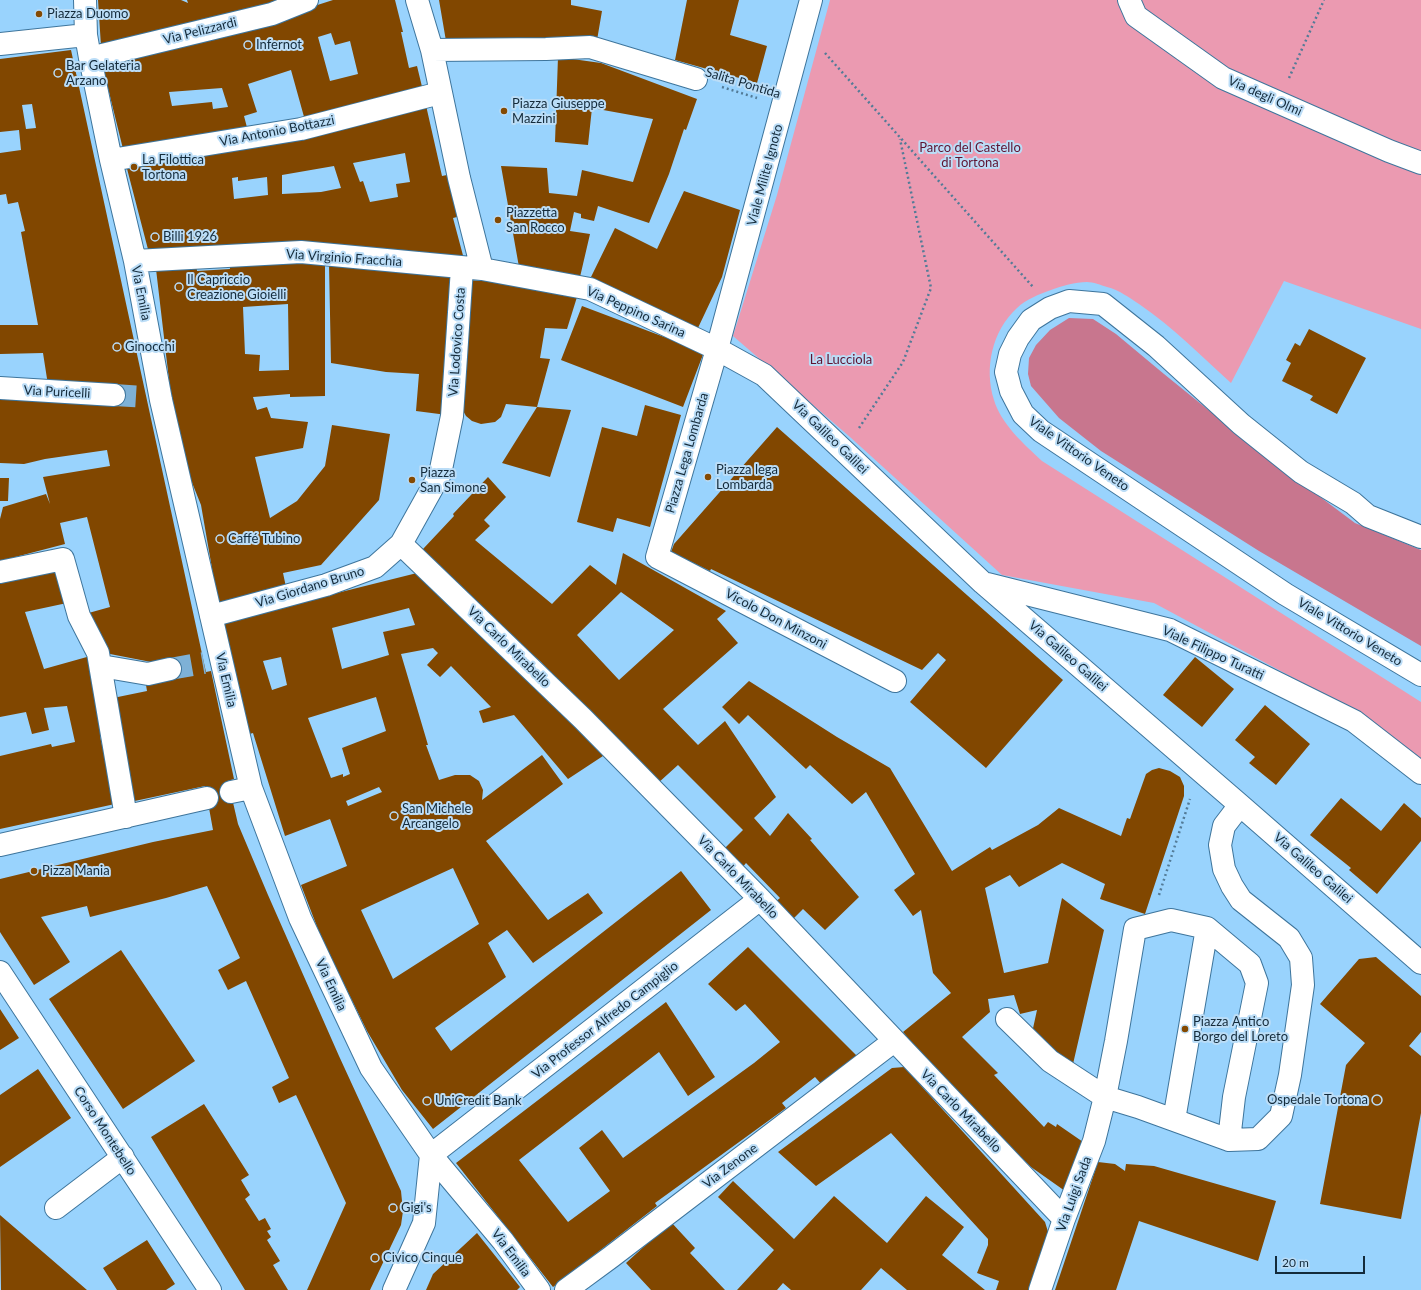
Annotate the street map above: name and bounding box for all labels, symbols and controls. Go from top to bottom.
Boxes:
place label: Piazza Duomo [47,6,128,22]
marker: Piazza Duomo [34,9,44,19]
street label: Via Pelizzardi [162,14,238,48]
place label: Infernot [256,37,302,53]
marker: Infernot [243,40,253,50]
place label: Bar Gelateria Arzano [66,58,140,89]
street label: Salita Pontida [704,64,782,102]
marker: Bar Gelateria Arzano [53,68,63,78]
street label: Via degli Olmi [1226,73,1304,119]
place label: Piazza Giuseppe Mazzini [512,96,605,127]
marker: Piazza Giuseppe Mazzini [499,106,509,116]
street label: Via Antonio Bottazzi [218,112,336,150]
street label: Viale Milite Ignoto [744,123,786,227]
park label: Parco del Castello di Tortona [919,140,1021,171]
place label: La Filottica Tortona [142,152,204,183]
marker: La Filottica Tortona [129,162,139,172]
place label: Piazzetta San Rocco [506,205,565,236]
marker: Piazzetta San Rocco [493,215,503,225]
place label: Billi 1926 [163,229,217,245]
marker: Billi 1926 [150,232,160,242]
street label: Via Virginio Fracchia [286,246,402,270]
street label: Via Emilia [128,264,154,322]
place label: Il Capriccio Creazione Gioielli [187,272,286,303]
marker: Il Capriccio Creazione Gioielli [174,282,184,292]
street label: Via Peppino Sarina [584,283,688,341]
street label: Via Lodovico Costa [445,287,469,397]
place label: Ginocchi [125,339,175,355]
marker: Ginocchi [112,342,122,352]
park label: La Lucciola [810,352,872,368]
street label: Via Puricelli [23,382,91,402]
street label: Piazza Lega Lombarda [662,391,712,515]
street label: Via Galileo Galilei [789,397,871,477]
street label: Viale Vittorio Veneto [1026,413,1132,495]
place label: Piazza lega Lombarda [716,462,778,493]
place label: Piazza San Simone [420,465,486,496]
marker: Piazza lega Lombarda [703,472,713,482]
marker: Piazza San Simone [407,475,417,485]
place label: Caffé Tubino [228,531,300,547]
marker: Caffé Tubino [215,534,225,544]
street label: Via Giordano Bruno [254,563,366,611]
street label: Vicolo Don Minzoni [723,586,829,652]
street label: Viale Vittorio Veneto [1295,595,1405,669]
street label: Via Carlo Mirabello [464,603,554,691]
street label: Via Galileo Galilei [1025,617,1111,695]
street label: Viale Filippo Turatti [1160,623,1266,683]
street label: Via Emilia [212,651,240,709]
place label: San Michele Arcangelo [402,801,471,832]
marker: San Michele Arcangelo [389,811,399,821]
street label: Via Galileo Galilei [1270,829,1356,907]
street label: Via Carlo Mirabello [694,832,782,922]
place label: Pizza Mania [42,863,110,879]
marker: Pizza Mania [29,866,39,876]
street label: Via Emilia [312,957,350,1013]
street label: Via Professor Alfredo Campiglio [529,958,681,1082]
place label: Piazza Antico Borgo del Loreto [1193,1014,1288,1045]
marker: Piazza Antico Borgo del Loreto [1180,1024,1190,1034]
street label: Via Carlo Mirabello [917,1066,1005,1156]
street label: Corso Montebello [71,1084,139,1178]
place label: Ospedale Tortona [1267,1092,1368,1108]
place label: UniCredit Bank [435,1093,522,1109]
marker: Ospedale Tortona [1371,1094,1383,1106]
marker: UniCredit Bank [422,1096,432,1106]
street label: Via Zenone [699,1140,761,1192]
street label: Via Luigi Sada [1053,1154,1095,1234]
place label: Gigi's [401,1200,432,1216]
marker: Gigi's [388,1203,398,1213]
street label: Via Emilia [488,1226,534,1280]
scale bar [1277,1248,1367,1274]
place label: Civico Cinque [383,1250,462,1266]
marker: Civico Cinque [370,1253,380,1263]
text: 20 m [1282,1255,1309,1270]

